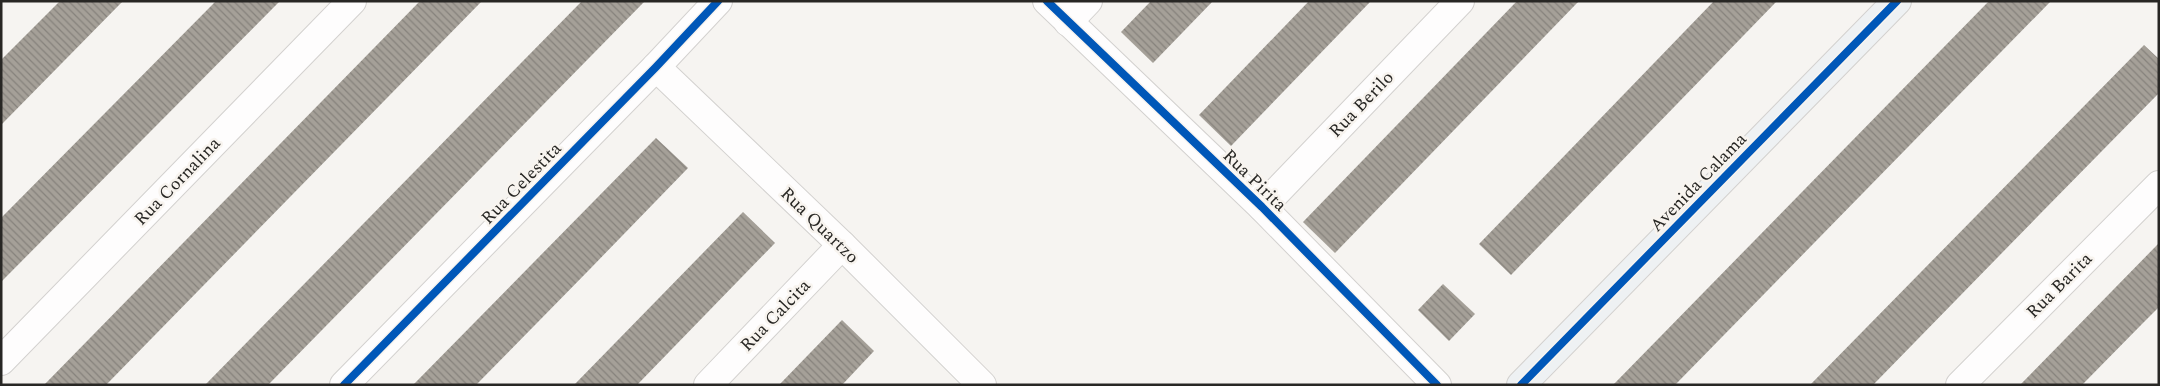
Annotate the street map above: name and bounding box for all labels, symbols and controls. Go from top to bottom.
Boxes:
street label: Rua Berilo [1323,65,1400,144]
street label: Avenida Calama [1644,126,1753,238]
street label: Rua Cornalina [128,131,227,232]
street label: Rua Celestita [475,136,568,231]
street label: Rua Pirita [1216,143,1293,218]
street label: Rua Quartzo [774,181,865,270]
street label: Rua Barita [2020,246,2099,325]
street label: Rua Calcita [734,273,817,358]

